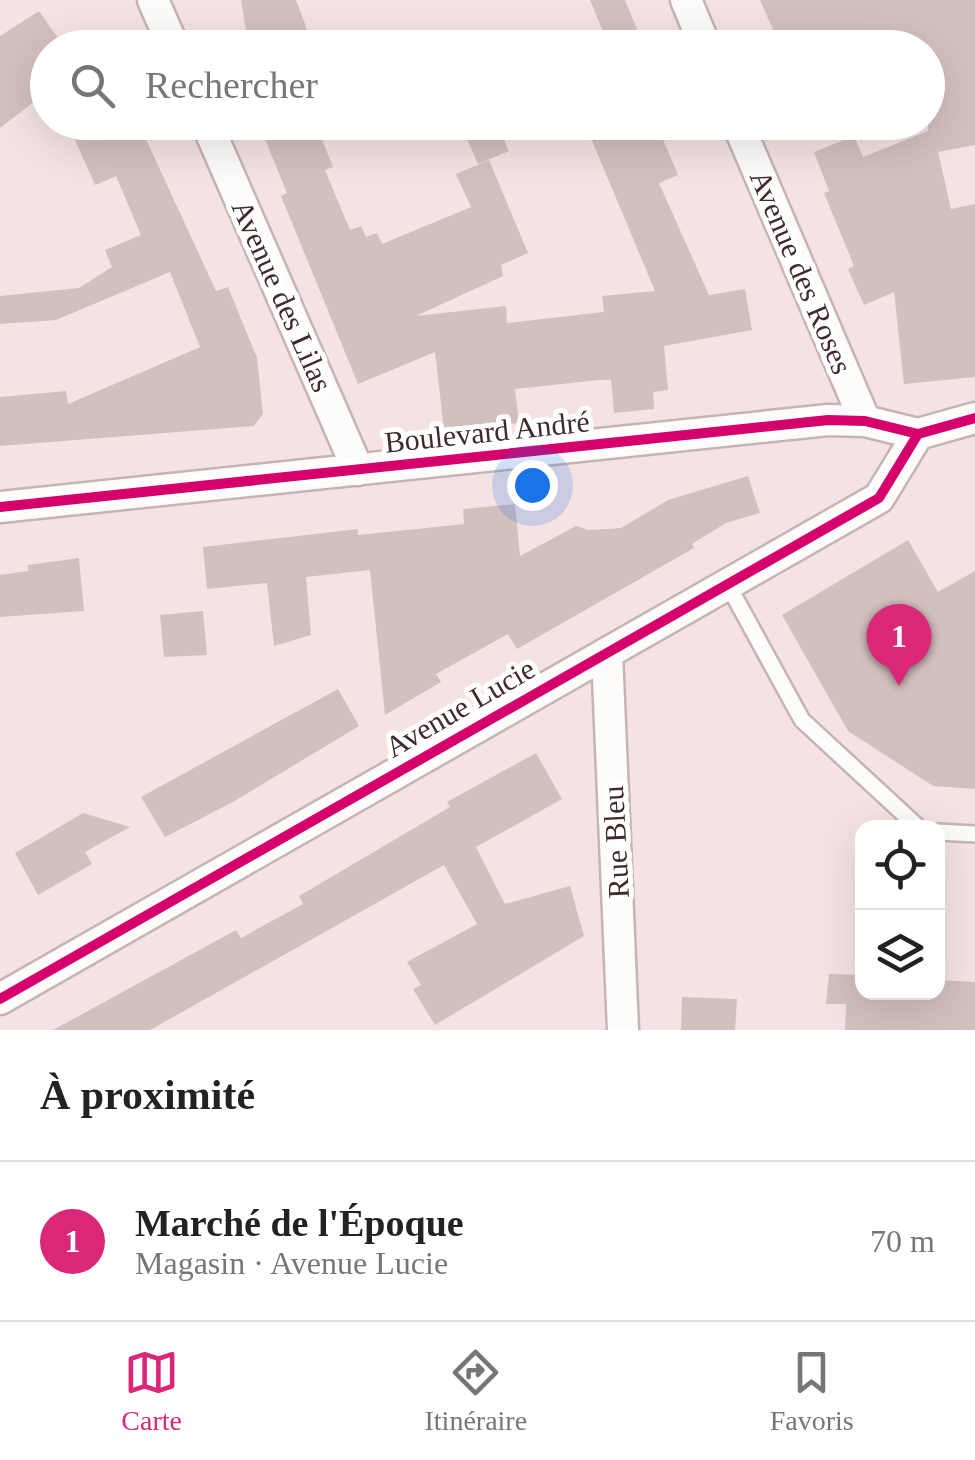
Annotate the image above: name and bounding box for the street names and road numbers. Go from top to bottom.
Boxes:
street label: Avenue des Roses [744,165,859,378]
street label: Avenue des Lilas [225,195,339,397]
street label: Boulevard André [383,404,591,459]
street label: Avenue Lucie [379,652,540,764]
street label: Rue Bleu [596,785,635,899]

